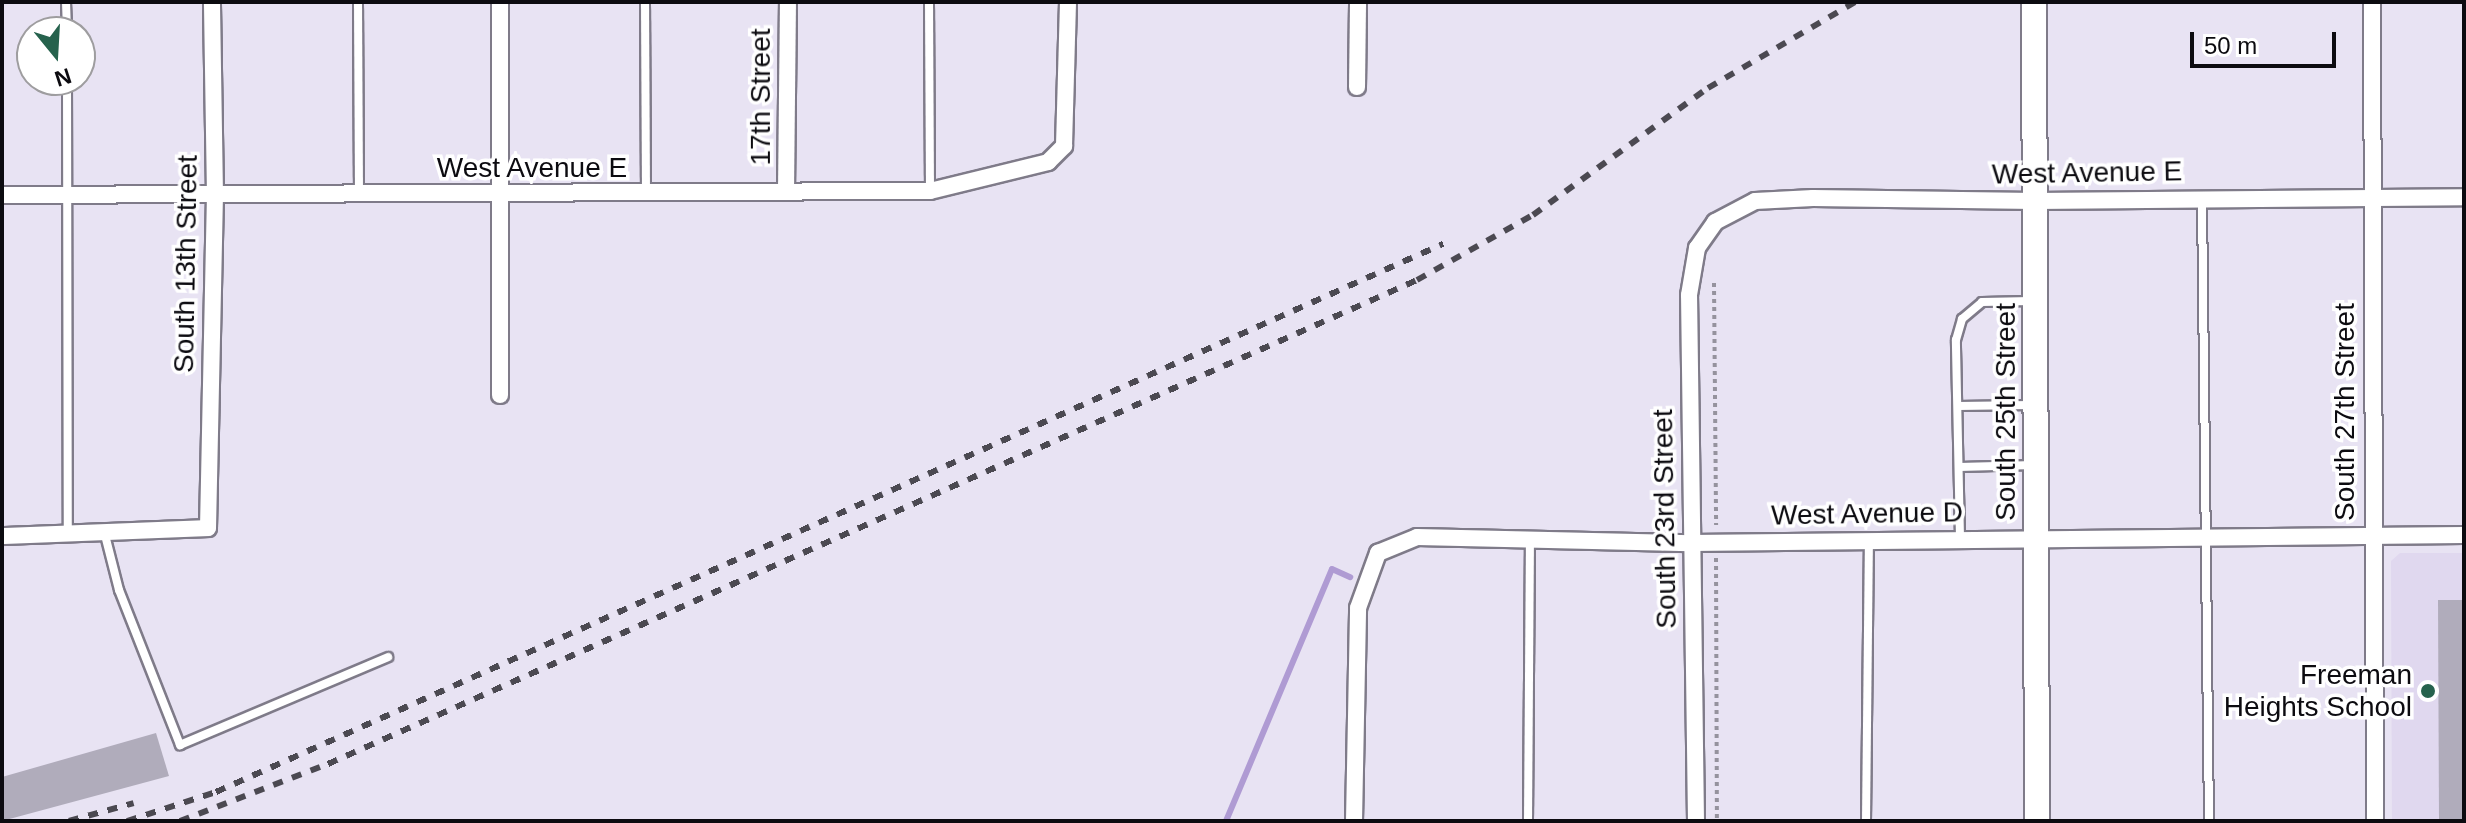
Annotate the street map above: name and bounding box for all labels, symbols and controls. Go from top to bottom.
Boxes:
north arrow [16,16,96,96]
scale bar [2194,16,2340,66]
street label: 17th Street [744,29,778,165]
text: 50 m [2204,32,2257,59]
text: N [52,63,74,92]
street label: West Avenue E [436,151,628,185]
street label: South 13th Street [167,155,205,373]
street label: West Avenue E [1991,155,2183,191]
street label: South 25th Street [1989,303,2023,521]
street label: South 27th Street [2328,303,2362,521]
street label: South 23rd Street [1646,409,1684,629]
street label: West Avenue D [1770,496,1964,532]
place label: Freeman Heights School [2224,658,2412,724]
marker: Freeman Heights School [2419,682,2437,700]

